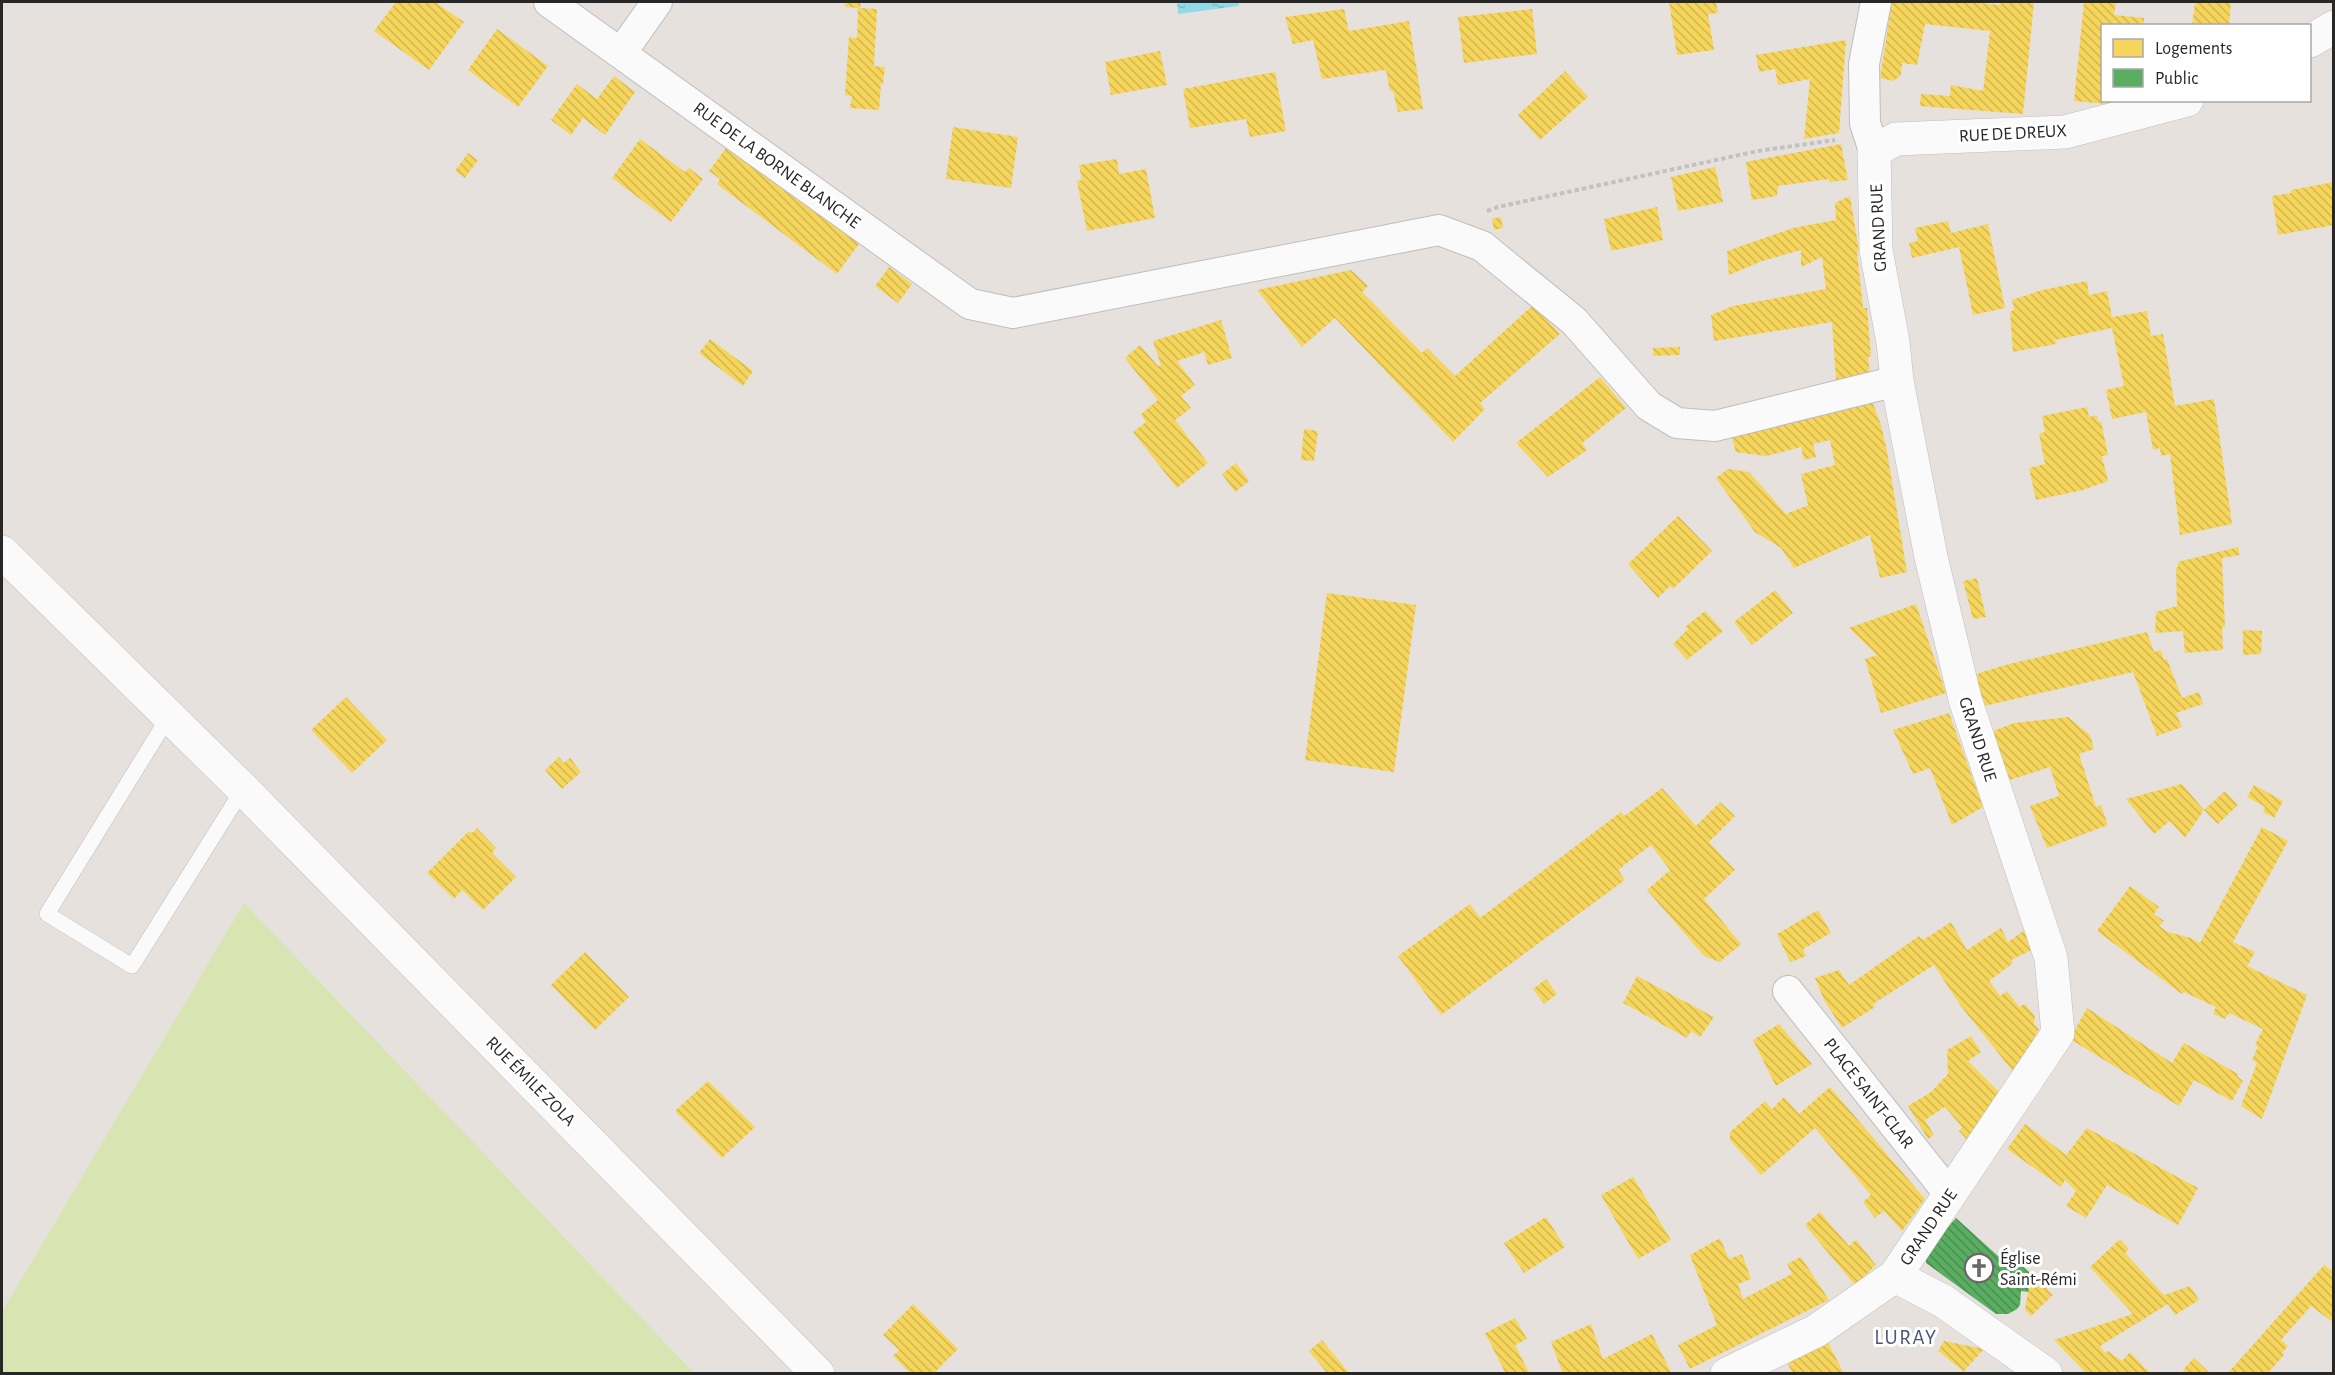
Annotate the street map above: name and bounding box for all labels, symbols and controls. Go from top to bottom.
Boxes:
legend [2101,24,2311,102]
text: Logements [2155,40,2233,58]
text: Public [2155,70,2198,88]
street label: RUE DE LA BORNE BLANCHE [690,99,864,233]
street label: RUE DE DREUX [1959,122,2068,146]
street label: GRAND RUE [1868,183,1890,272]
street label: GRAND RUE [1955,695,1999,784]
street label: RUE ÉMILE ZOLA [482,1031,581,1130]
street label: PLACE SAINT-CLAR [1820,1035,1917,1152]
street label: GRAND RUE [1897,1186,1961,1269]
place label: Église Saint-Rémi [2000,1247,2077,1289]
church icon: Église Saint-Rémi [1963,1252,1995,1284]
district label: LURAY [1874,1327,1938,1348]

